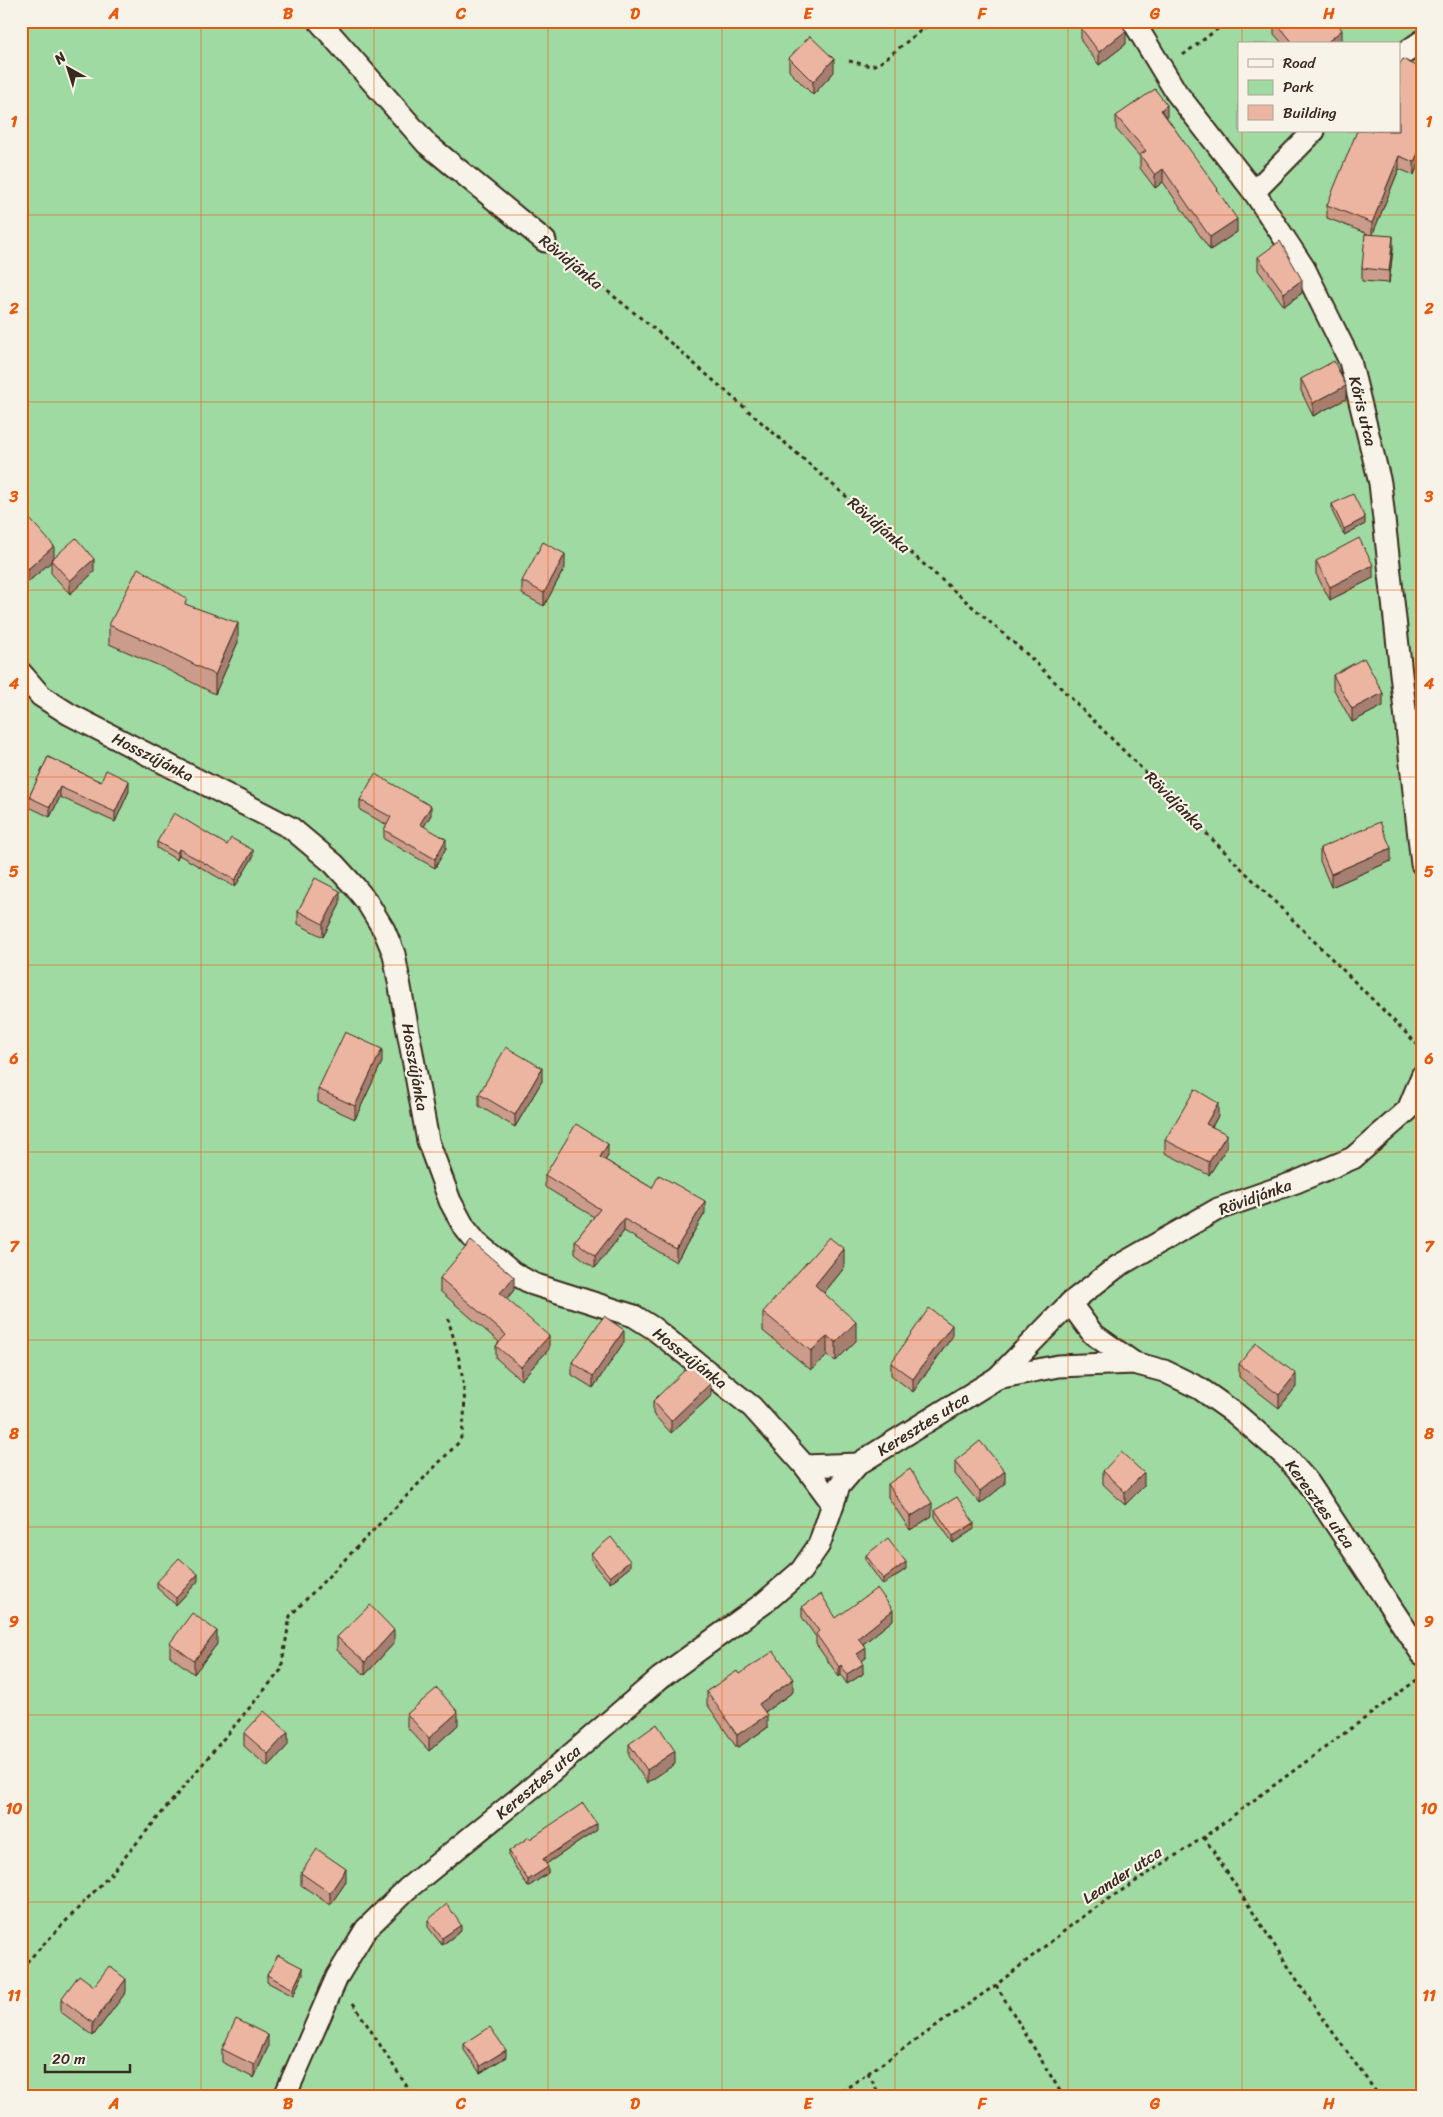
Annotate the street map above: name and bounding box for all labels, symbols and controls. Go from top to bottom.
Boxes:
text: A [108,0,119,28]
text: B [283,0,294,28]
text: C [455,0,467,28]
text: D [630,0,640,28]
text: E [804,0,814,28]
text: F [977,0,988,28]
text: G [1149,0,1161,28]
text: H [1322,0,1335,28]
north arrow [42,42,92,92]
legend [1238,42,1400,132]
text: N [48,45,72,72]
text: Road [1283,50,1316,76]
text: Park [1283,74,1314,100]
text: Building [1283,100,1337,126]
text: 1 [11,107,18,136]
text: 1 [1426,107,1433,136]
street label: Rövidjánka [532,227,610,298]
text: 2 [8,294,19,323]
text: 2 [1423,294,1434,323]
street label: Kőris utca [1340,373,1386,449]
text: 3 [9,482,19,511]
text: 3 [1424,482,1434,511]
street label: Rövidjánka [841,489,918,562]
text: 4 [8,669,19,698]
text: 4 [1423,669,1434,698]
street label: Hosszújánka [107,724,199,790]
street label: Rövidjánka [1138,764,1213,839]
text: 5 [9,857,19,886]
text: 5 [1424,857,1434,886]
street label: Hosszújánka [393,1021,437,1113]
text: 6 [8,1044,19,1073]
text: 6 [1423,1044,1434,1073]
street label: Rövidjánka [1214,1170,1297,1224]
text: 7 [9,1232,20,1261]
text: 7 [1424,1232,1435,1261]
street label: Hosszújánka [646,1319,734,1397]
street label: Keresztes utca [871,1383,976,1464]
text: 8 [8,1419,19,1448]
text: 8 [1423,1419,1434,1448]
street label: Keresztes utca [1277,1453,1363,1556]
text: 9 [9,1607,19,1636]
text: 9 [1424,1607,1434,1636]
street label: Keresztes utca [488,1737,588,1827]
text: 10 [6,1794,22,1823]
text: 10 [1421,1794,1437,1823]
street label: Leander utca [1076,1838,1169,1912]
text: 11 [7,1981,21,2010]
text: 11 [1422,1981,1436,2010]
scale bar [45,2042,130,2074]
text: 20 m [52,2046,86,2072]
text: A [108,2089,119,2117]
text: B [283,2089,294,2117]
text: C [455,2089,467,2117]
text: D [630,2089,640,2117]
text: E [804,2089,814,2117]
text: F [977,2089,988,2117]
text: G [1149,2089,1161,2117]
text: H [1322,2089,1335,2117]

